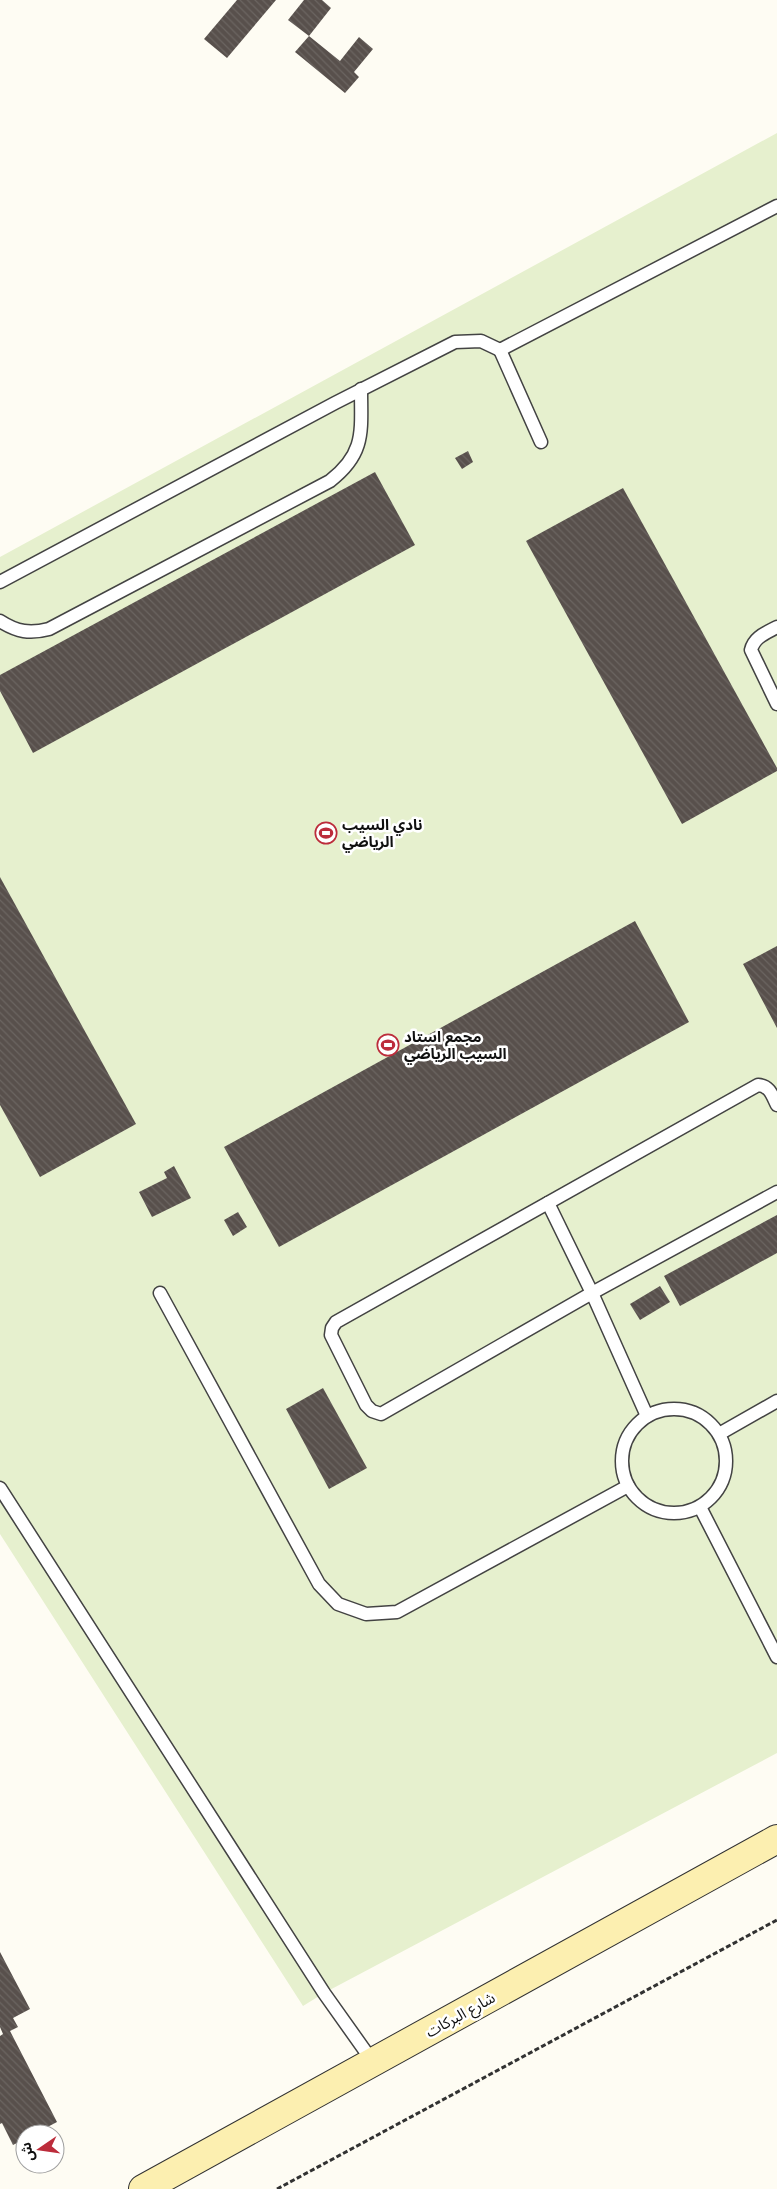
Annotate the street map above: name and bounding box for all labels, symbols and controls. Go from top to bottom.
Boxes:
place label: نادي السيب الرياضي [342,814,423,853]
sports icon: نادي السيب الرياضي [314,821,338,845]
place label: مجمع استاد السيب الرياضي [404,1026,507,1065]
sports icon: مجمع استاد السيب الرياضي [376,1033,400,1057]
street label: شارع البركات [422,1987,500,2044]
north arrow [15,2124,65,2174]
text: ش [15,2141,38,2164]

